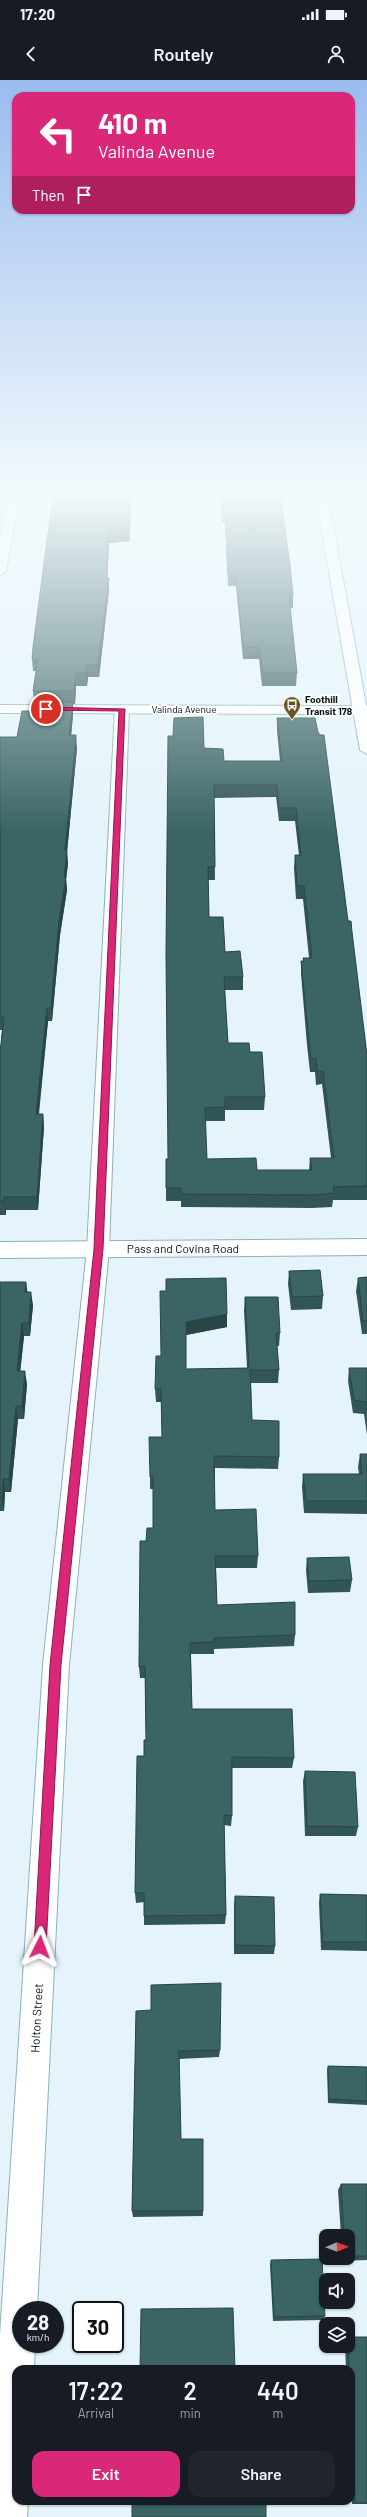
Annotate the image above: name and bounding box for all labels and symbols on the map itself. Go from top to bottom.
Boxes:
pin [29,692,63,726]
place label: Foothill Transit 178 [305,693,353,717]
bus stop icon: Foothill Transit 178 [282,695,302,720]
street label: Valinda Avenue [151,703,217,715]
street label: Pass and Covina Road [127,1241,239,1255]
position arrow [19,1926,61,1968]
street label: Holton Street [27,1983,45,2053]
north arrow [319,2229,355,2265]
speed limit sign: 30 [72,2301,124,2353]

